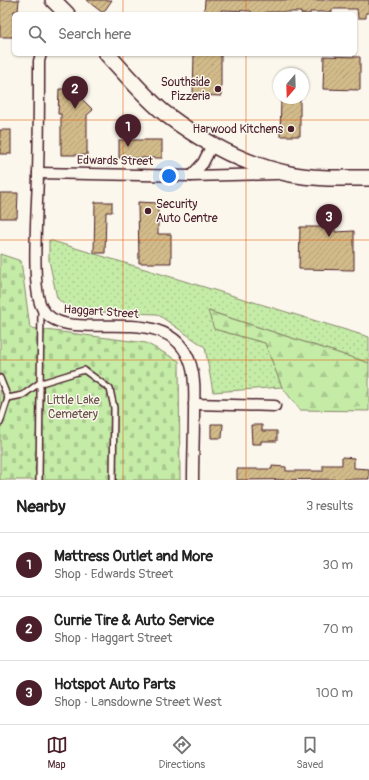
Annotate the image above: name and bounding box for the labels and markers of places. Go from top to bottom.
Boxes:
place label: Southside Pizzeria [161,75,210,104]
pin: 2 [62,76,88,109]
marker: Southside Pizzeria [213,84,223,94]
pin: 1 [115,114,141,147]
place label: Harwood Kitchens [193,122,284,137]
marker: Harwood Kitchens [286,124,296,134]
place label: Security Auto Centre [156,197,218,226]
pin: 3 [316,204,342,237]
marker: Security Auto Centre [143,206,153,216]

